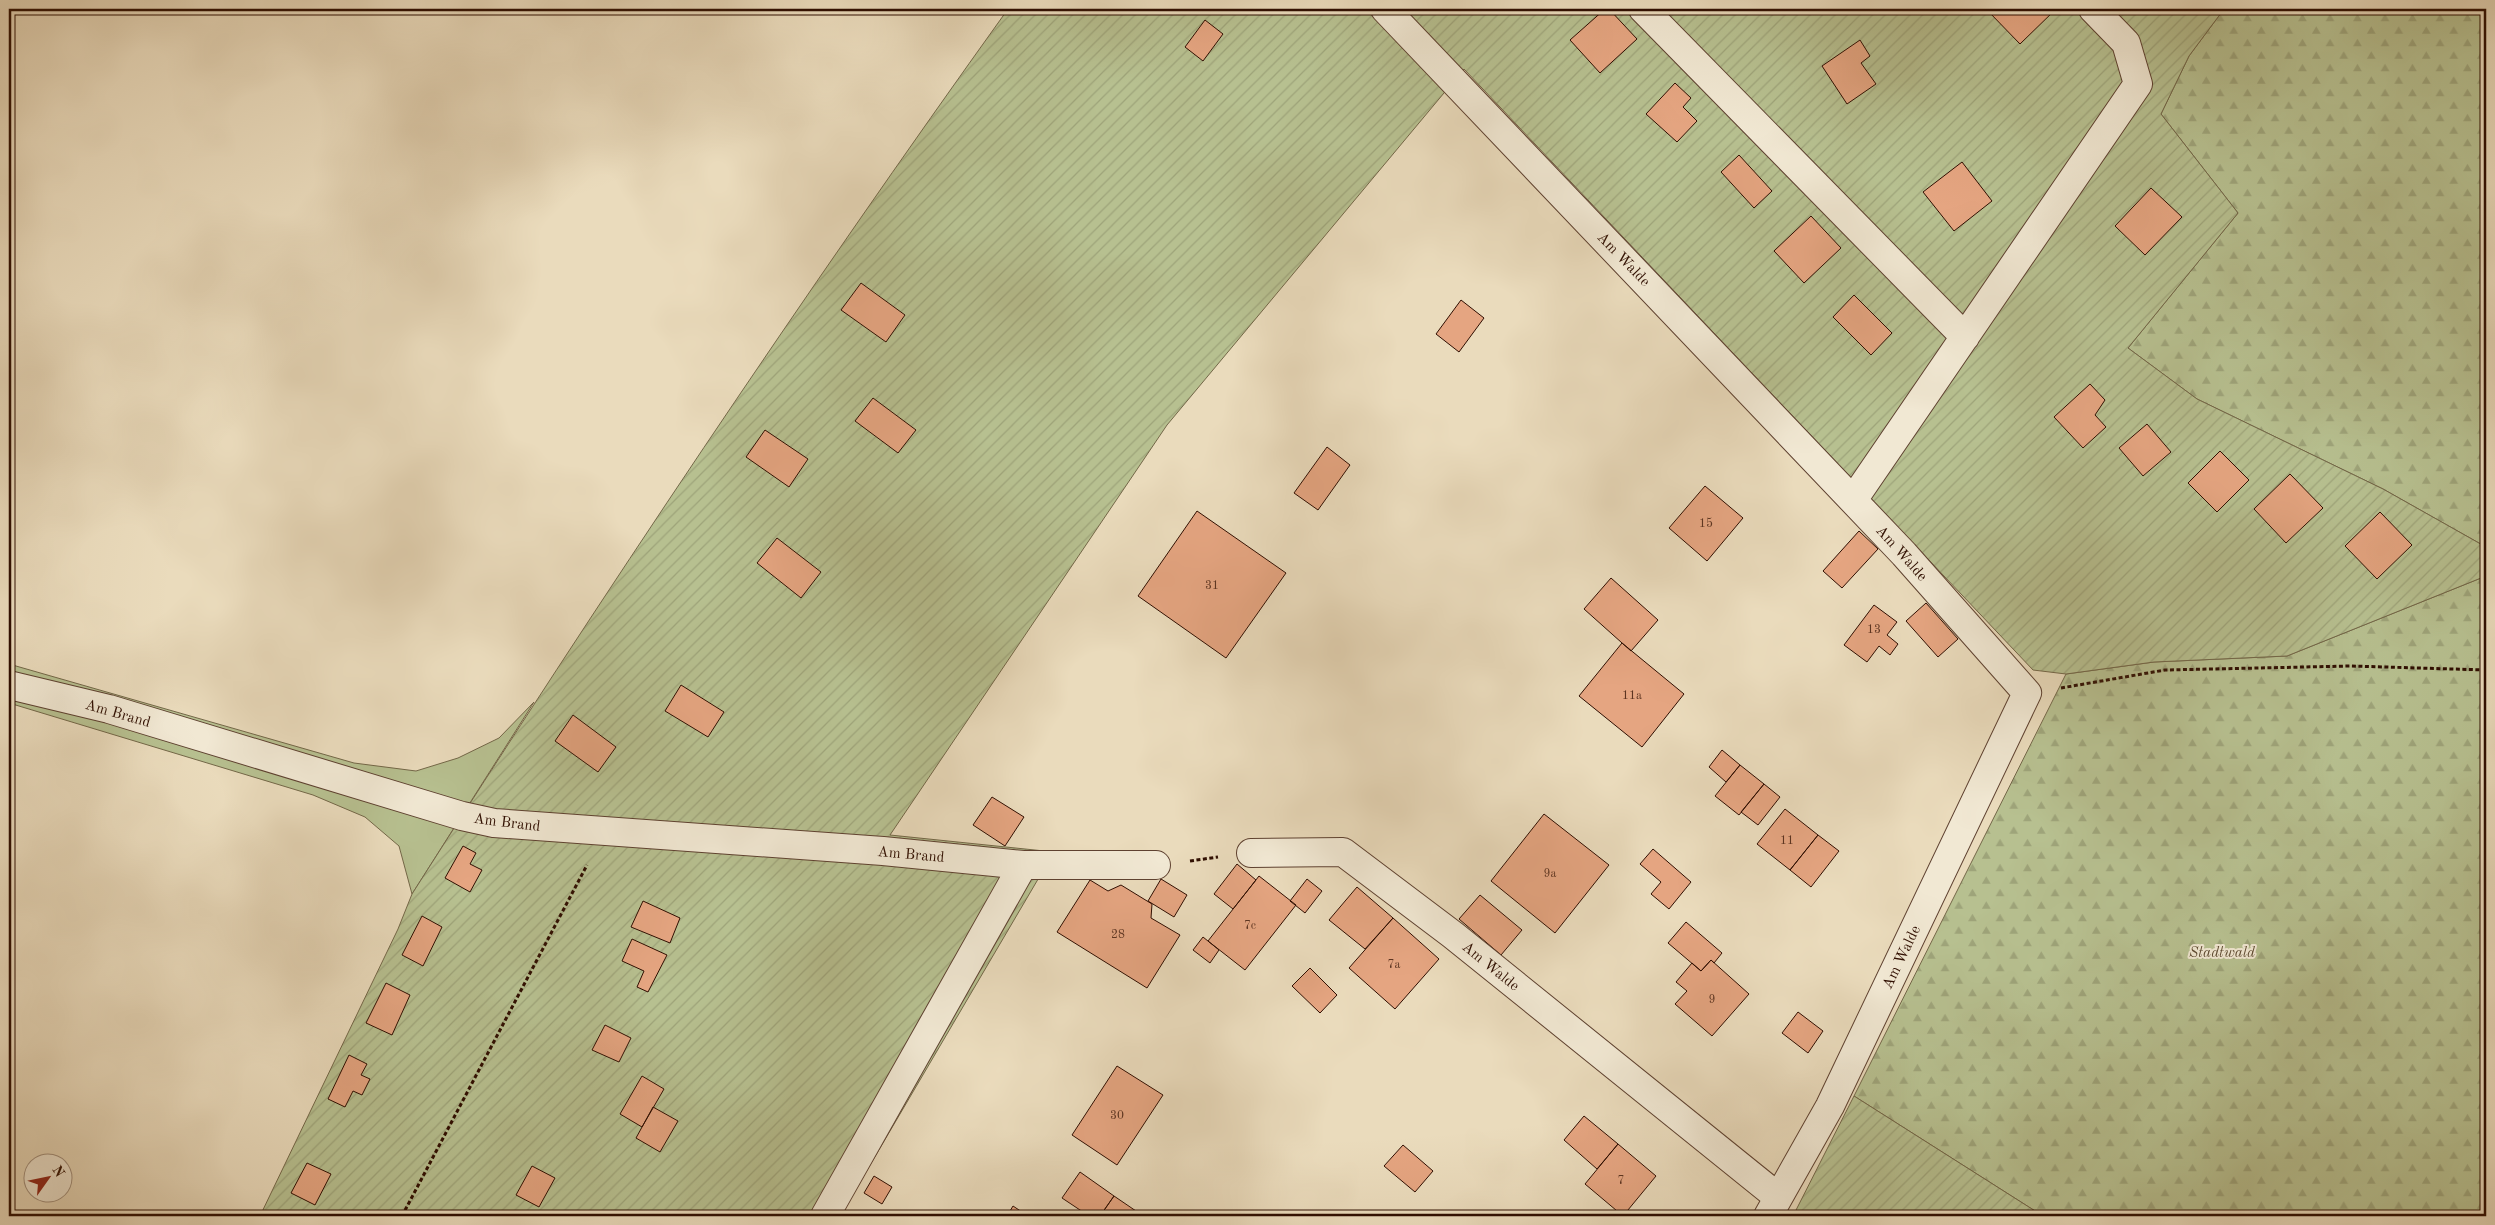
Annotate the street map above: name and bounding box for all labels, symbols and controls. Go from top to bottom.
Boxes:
street label: Am Walde [1594,230,1652,290]
house number: 15 [1699,517,1713,530]
street label: Am Walde [1872,523,1929,585]
house number: 31 [1205,580,1219,592]
house number: 13 [1867,624,1881,636]
house number: 11a [1622,690,1642,702]
street label: Am Brand [83,698,152,731]
street label: Am Brand [472,812,541,835]
house number: 11 [1780,835,1794,847]
street label: Am Brand [877,845,945,866]
house number: 9a [1544,868,1557,880]
house number: 7c [1244,920,1256,932]
street label: Am Walde [1881,923,1924,992]
house number: 28 [1111,929,1125,941]
street label: Am Walde [1459,940,1521,995]
park label: Stadtwald [2189,946,2256,961]
house number: 7a [1388,959,1401,971]
house number: 9 [1709,994,1715,1006]
house number: 30 [1110,1110,1124,1122]
north arrow [22,1152,72,1202]
text: N [49,1163,67,1180]
house number: 7 [1618,1175,1624,1187]

